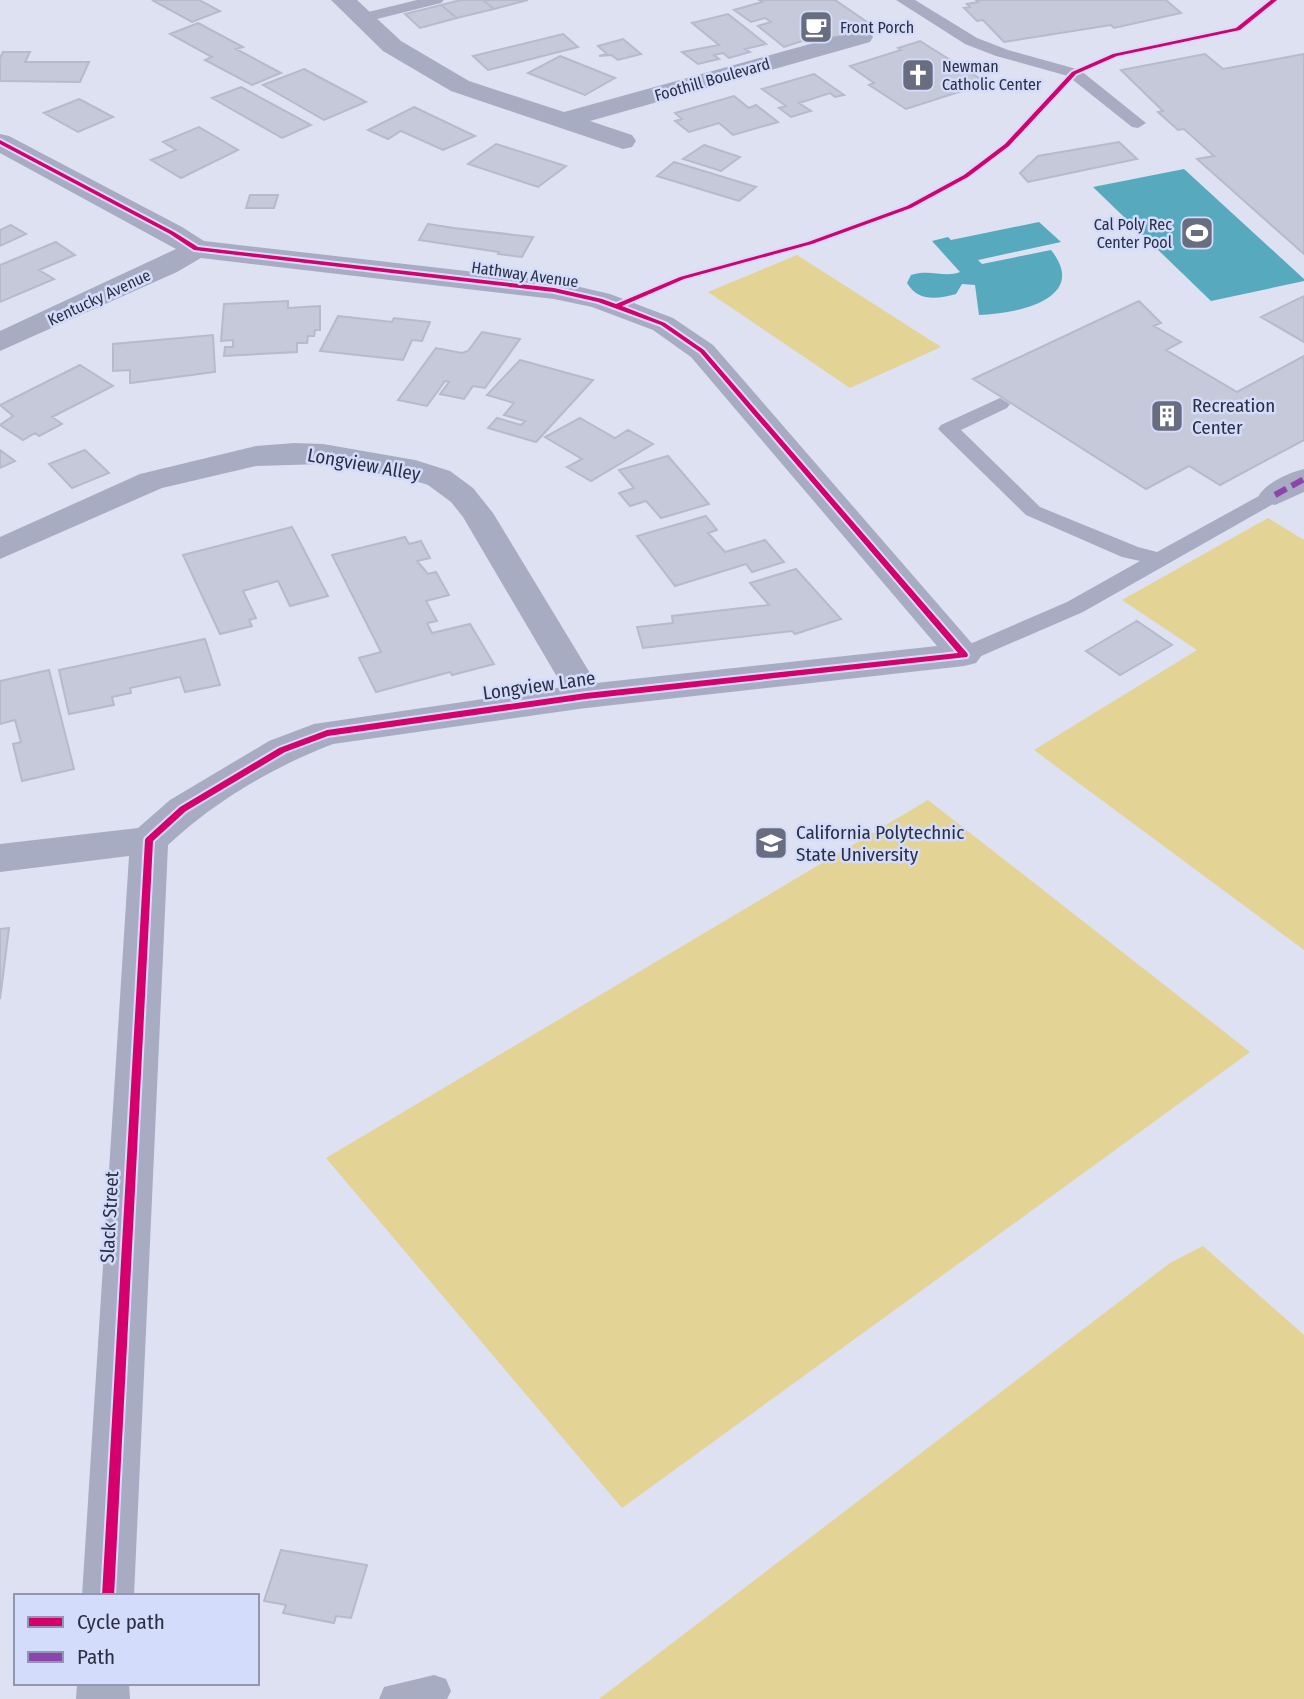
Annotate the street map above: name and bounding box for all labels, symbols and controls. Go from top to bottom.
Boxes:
cafe icon: Front Porch [797,8,835,46]
place label: Front Porch [840,18,914,37]
street label: Foothill Boulevard [652,54,772,105]
church icon: Newman Catholic Center [899,56,937,94]
place label: Newman Catholic Center [942,57,1042,94]
sports icon: Cal Poly Rec Center Pool [1178,214,1216,252]
place label: Cal Poly Rec Center Pool [1094,215,1172,252]
street label: Hathway Avenue [470,258,580,291]
street label: Kentucky Avenue [45,265,154,330]
place label: Recreation Center [1192,394,1275,439]
building icon: Recreation Center [1148,397,1186,435]
street label: Longview Alley [306,443,423,486]
street label: Longview Lane [481,666,597,705]
place label: California Polytechnic State University [796,821,964,866]
school or university icon: California Polytechnic State University [752,824,790,862]
street label: Slack Street [96,1170,123,1263]
legend [14,1594,259,1685]
text: Cycle path [77,1609,165,1635]
text: Path [77,1644,115,1670]

